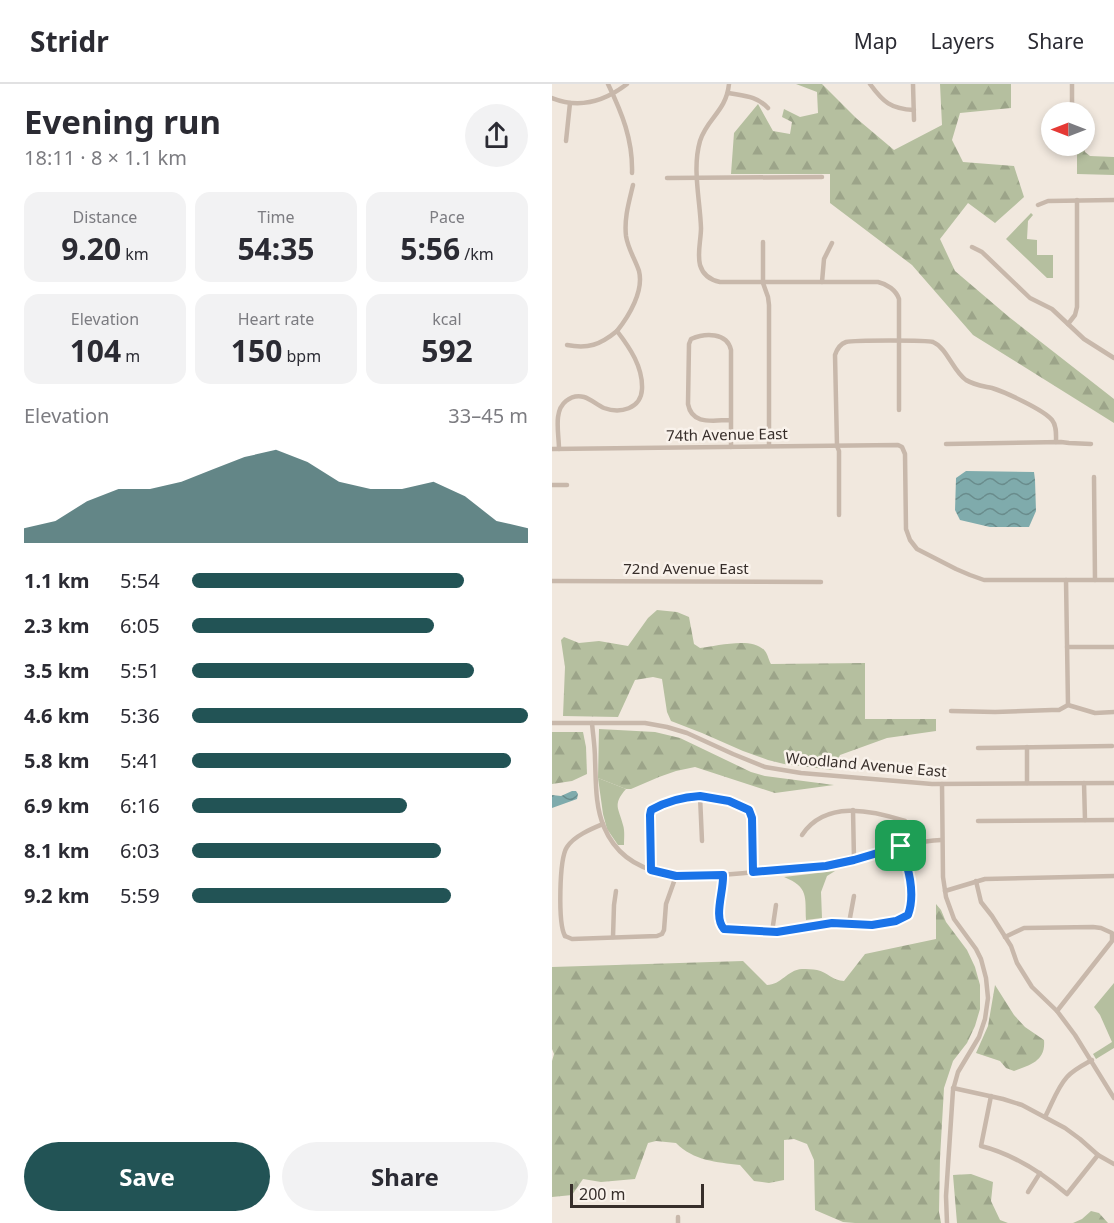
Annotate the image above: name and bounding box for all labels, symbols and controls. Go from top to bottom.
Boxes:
text: Stridr [30,22,109,60]
text: Map [854,27,898,55]
text: Layers [931,27,995,55]
text: Share [1028,27,1084,55]
text: Evening run [24,99,221,144]
north arrow [1041,102,1095,156]
map controls [1041,102,1095,156]
button: share [465,104,528,167]
text: 18:11 · 8 × 1.1 km [24,144,187,171]
text: Distance [73,206,137,228]
text: Time [257,206,295,228]
text: Pace [429,206,465,228]
text: 9.20 [61,228,121,269]
text: 54:35 [237,228,315,269]
text: 5:56 [400,228,460,269]
text: km [121,243,149,265]
text: /km [460,243,494,265]
text: Elevation [71,308,139,330]
text: Heart rate [238,308,314,330]
text: kcal [432,308,462,330]
text: 104 [70,330,121,371]
text: 150 [231,330,282,371]
text: 592 [421,330,473,371]
text: m [121,345,140,367]
text: bpm [282,345,321,367]
text: Elevation [24,402,109,429]
text: 33–45 m [448,402,528,429]
street label: 74th Avenue East [666,423,789,445]
street label: 72nd Avenue East [623,558,749,578]
text: 1.1 km [24,567,90,594]
text: 5:54 [120,567,160,594]
text: 2.3 km [24,612,90,639]
text: 6:05 [120,612,160,639]
text: 3.5 km [24,657,90,684]
text: 5:51 [120,657,160,684]
text: 4.6 km [24,702,90,729]
text: 5:36 [120,702,160,729]
text: 5.8 km [24,747,90,774]
text: 5:41 [120,747,160,774]
street label: Woodland Avenue East [785,747,948,781]
text: 6.9 km [24,792,90,819]
text: 6:16 [120,792,160,819]
pin [875,820,926,871]
icon: arrive [884,829,917,862]
text: 8.1 km [24,837,90,864]
text: 6:03 [120,837,160,864]
text: 9.2 km [24,882,90,909]
text: 5:59 [120,882,160,909]
button: Save [24,1142,270,1211]
button: Share [282,1142,528,1211]
scale bar [570,1181,704,1208]
text: 200 m [579,1183,626,1205]

